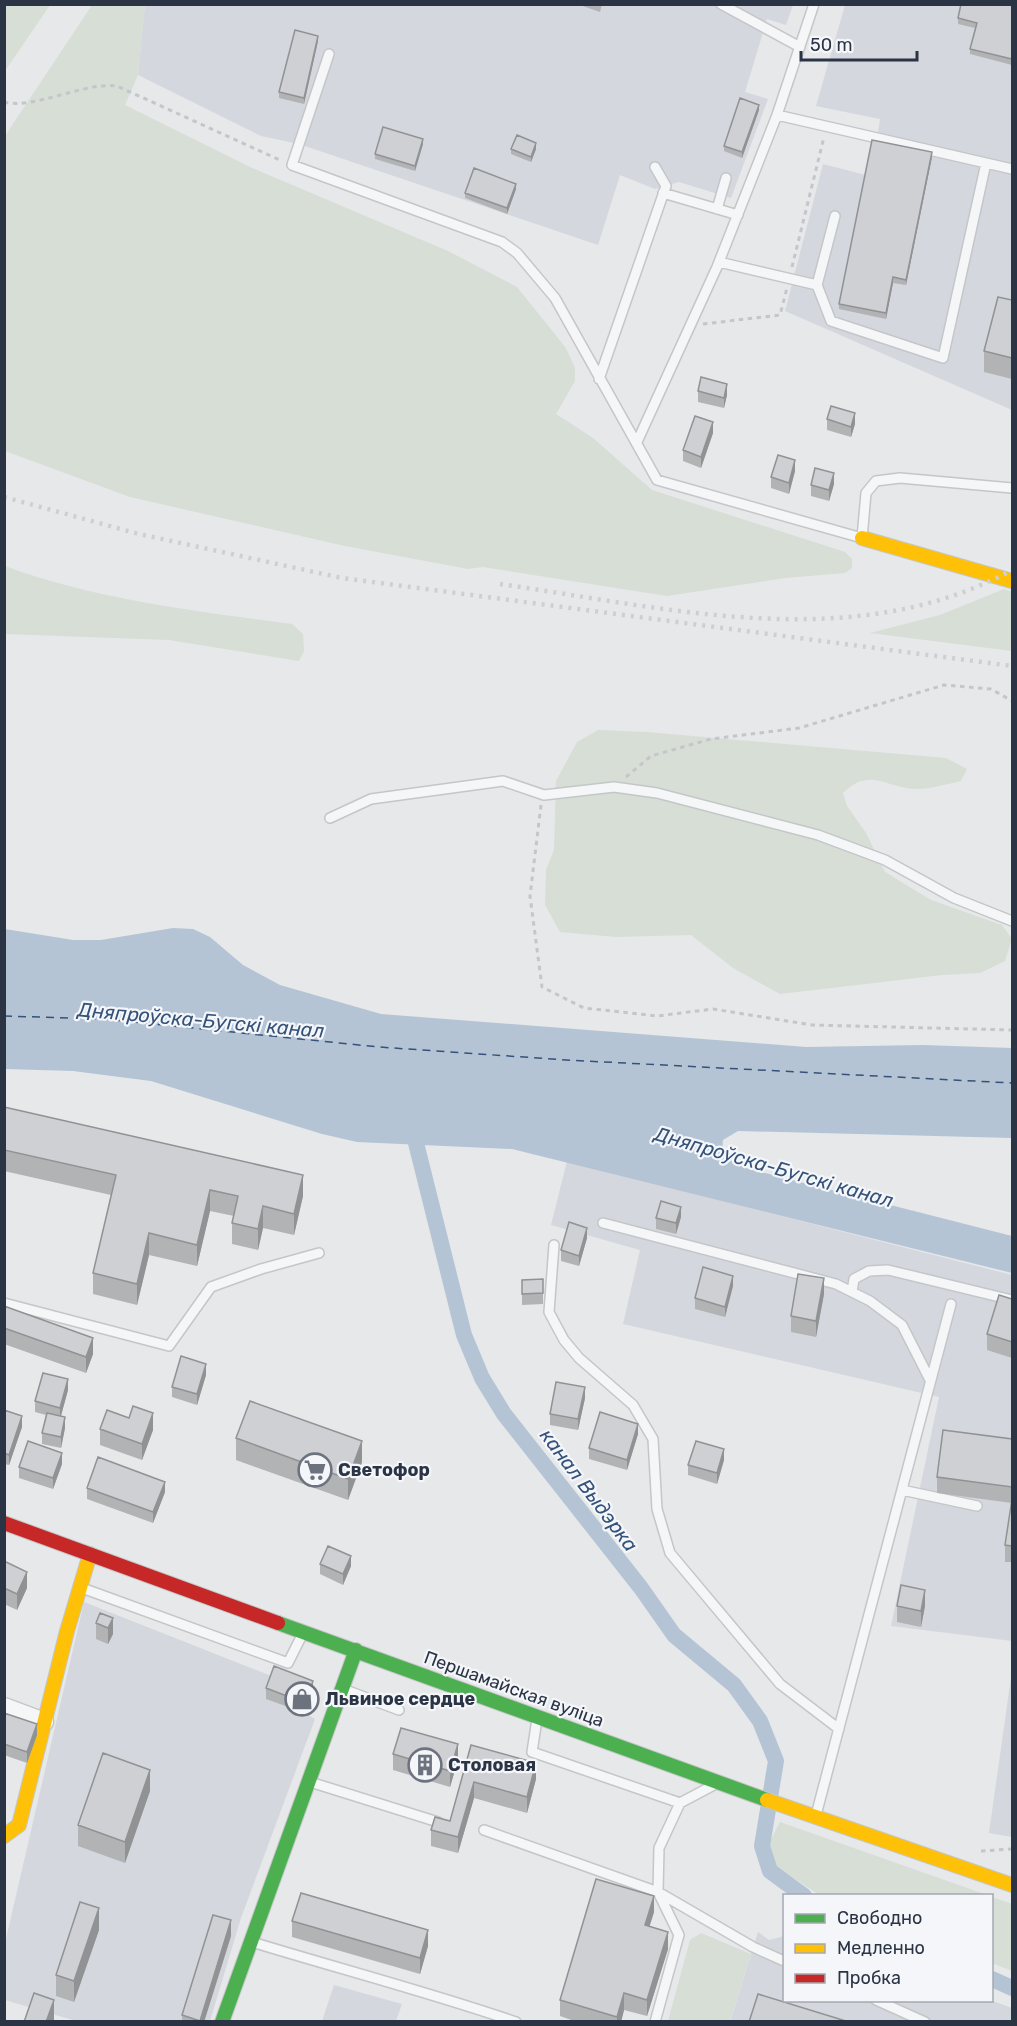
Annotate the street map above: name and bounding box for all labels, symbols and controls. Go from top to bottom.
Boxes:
scale bar [801,24,916,62]
text: 50 m [810,34,853,56]
water label: Дняпроўска-Бугскі канал [75,997,326,1043]
water label: Дняпроўска-Бугскі канал [650,1121,896,1213]
water label: канал Выдэрка [535,1424,643,1556]
supermarket icon: Светофор [297,1452,333,1488]
place label: Светофор [338,1459,430,1481]
street label: Першамайская вуліца [421,1646,607,1732]
shop icon: Львиное сердце [284,1681,320,1717]
place label: Львиное сердце [325,1688,475,1710]
building icon: Столовая [407,1747,443,1783]
place label: Столовая [448,1754,536,1776]
legend [783,1894,993,2002]
text: Свободно [837,1907,922,1929]
text: Медленно [837,1937,925,1959]
text: Пробка [837,1967,901,1989]

